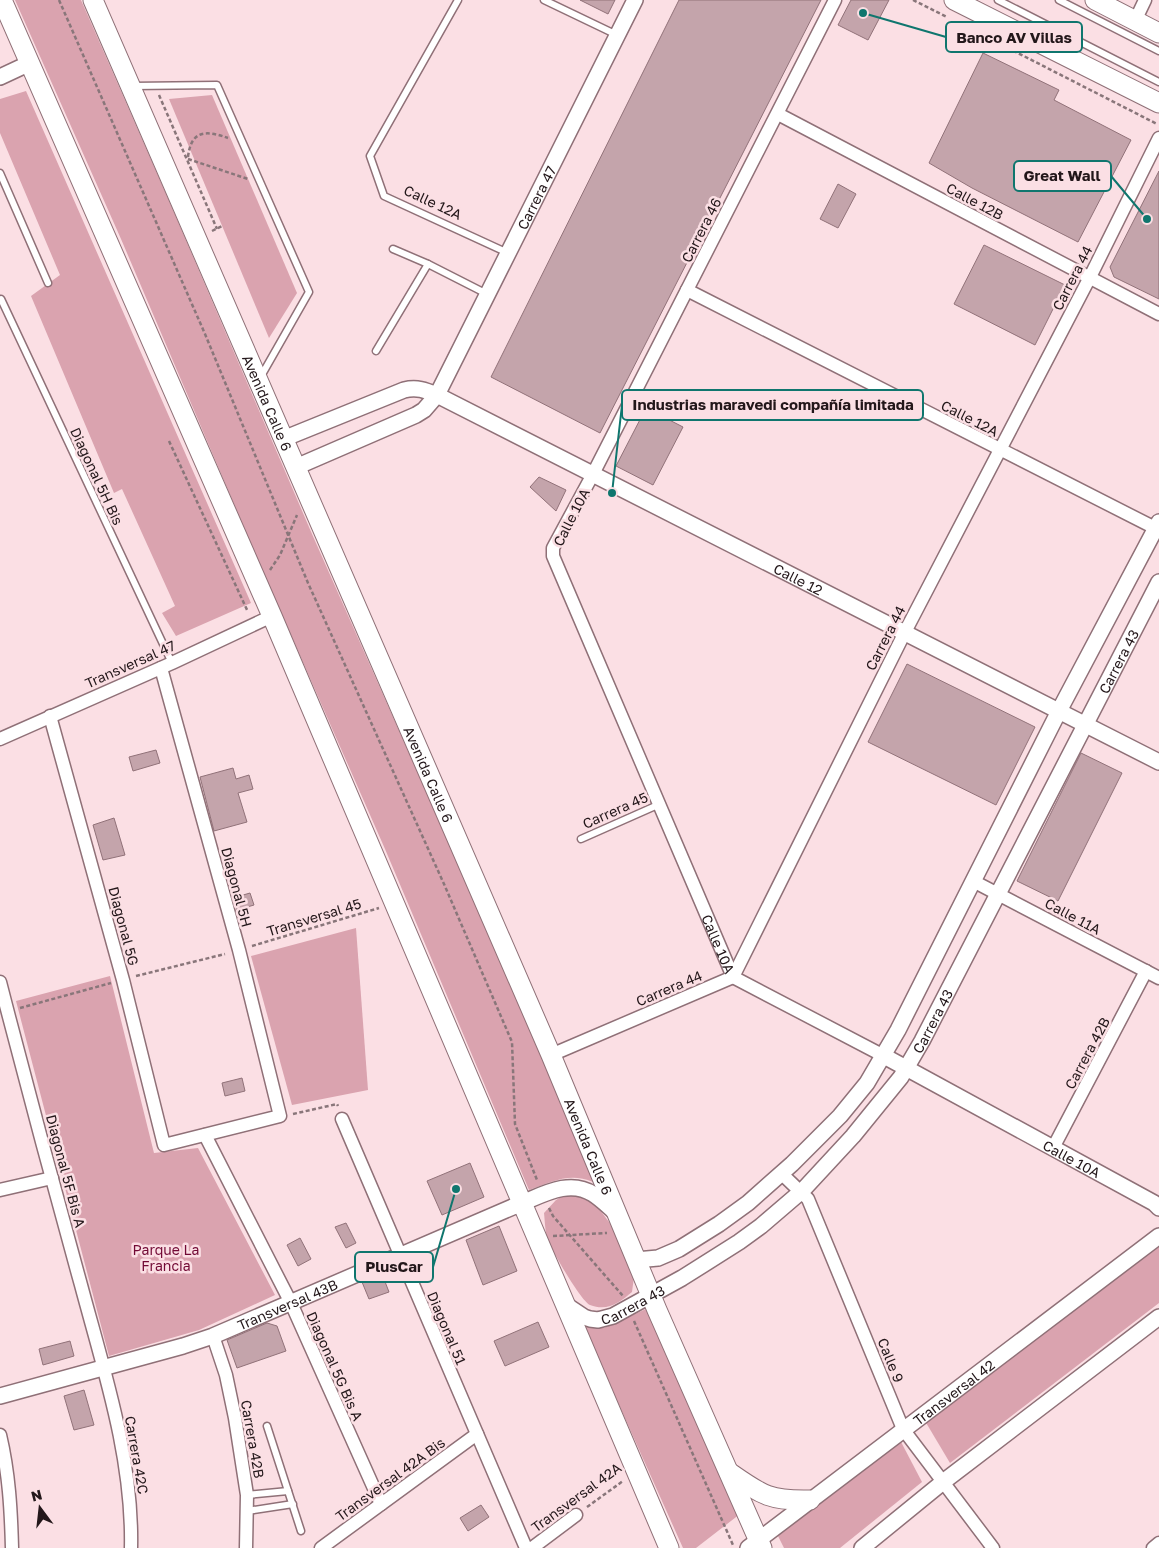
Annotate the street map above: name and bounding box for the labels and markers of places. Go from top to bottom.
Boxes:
callout: Banco AV Villas [946,22,1082,52]
callout: Great Wall [1014,161,1111,191]
callout: Industrias maravedi compañía limitada [622,390,923,420]
callout: PlusCar [355,1252,433,1282]

